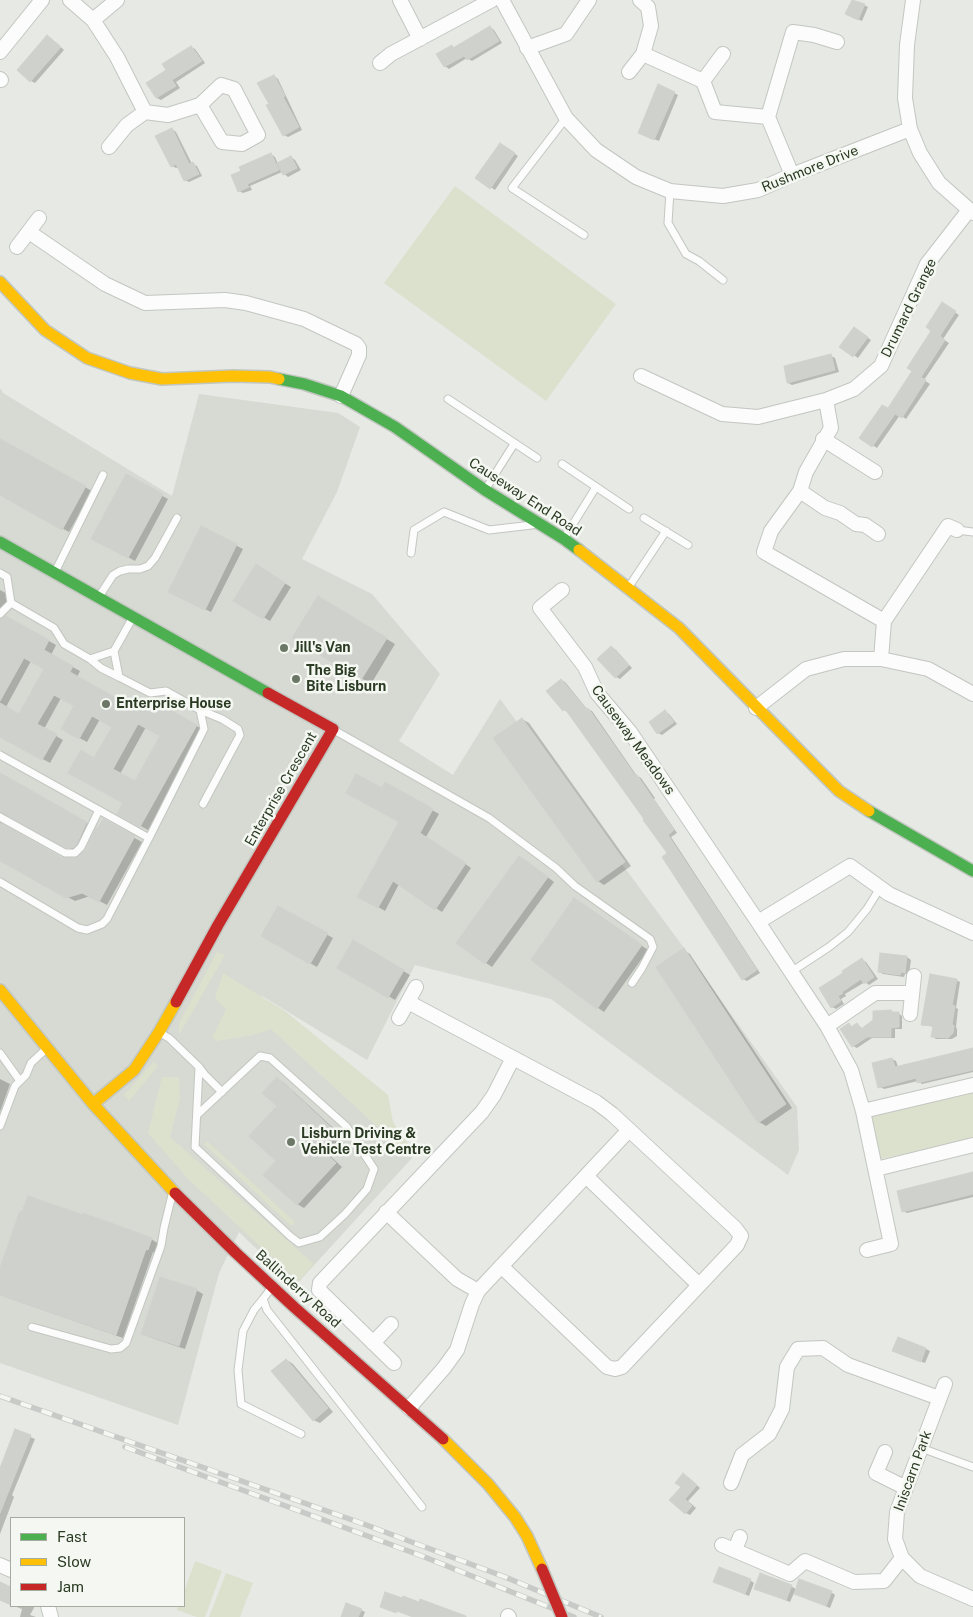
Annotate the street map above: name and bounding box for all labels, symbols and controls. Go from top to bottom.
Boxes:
street label: Rushmore Drive [759,142,861,196]
street label: Drumard Grange [878,256,940,360]
street label: Causeway End Road [466,454,584,540]
place label: Jill's Van [294,640,351,656]
marker: Jill's Van [278,642,290,654]
place label: The Big Bite Lisburn [306,663,386,696]
marker: The Big Bite Lisburn [290,673,302,685]
street label: Causeway Meadows [588,682,678,798]
place label: Enterprise House [116,696,231,712]
marker: Enterprise House [100,698,112,710]
street label: Enterprise Crescent [241,729,321,849]
place label: Lisburn Driving & Vehicle Test Centre [301,1126,431,1158]
marker: Lisburn Driving & Vehicle Test Centre [285,1136,297,1148]
street label: Ballinderry Road [252,1246,344,1332]
street label: Iniscarn Park [891,1428,935,1514]
legend [10,1517,185,1607]
text: Fast [57,1528,87,1545]
text: Slow [57,1553,91,1570]
text: Jam [57,1578,84,1595]

